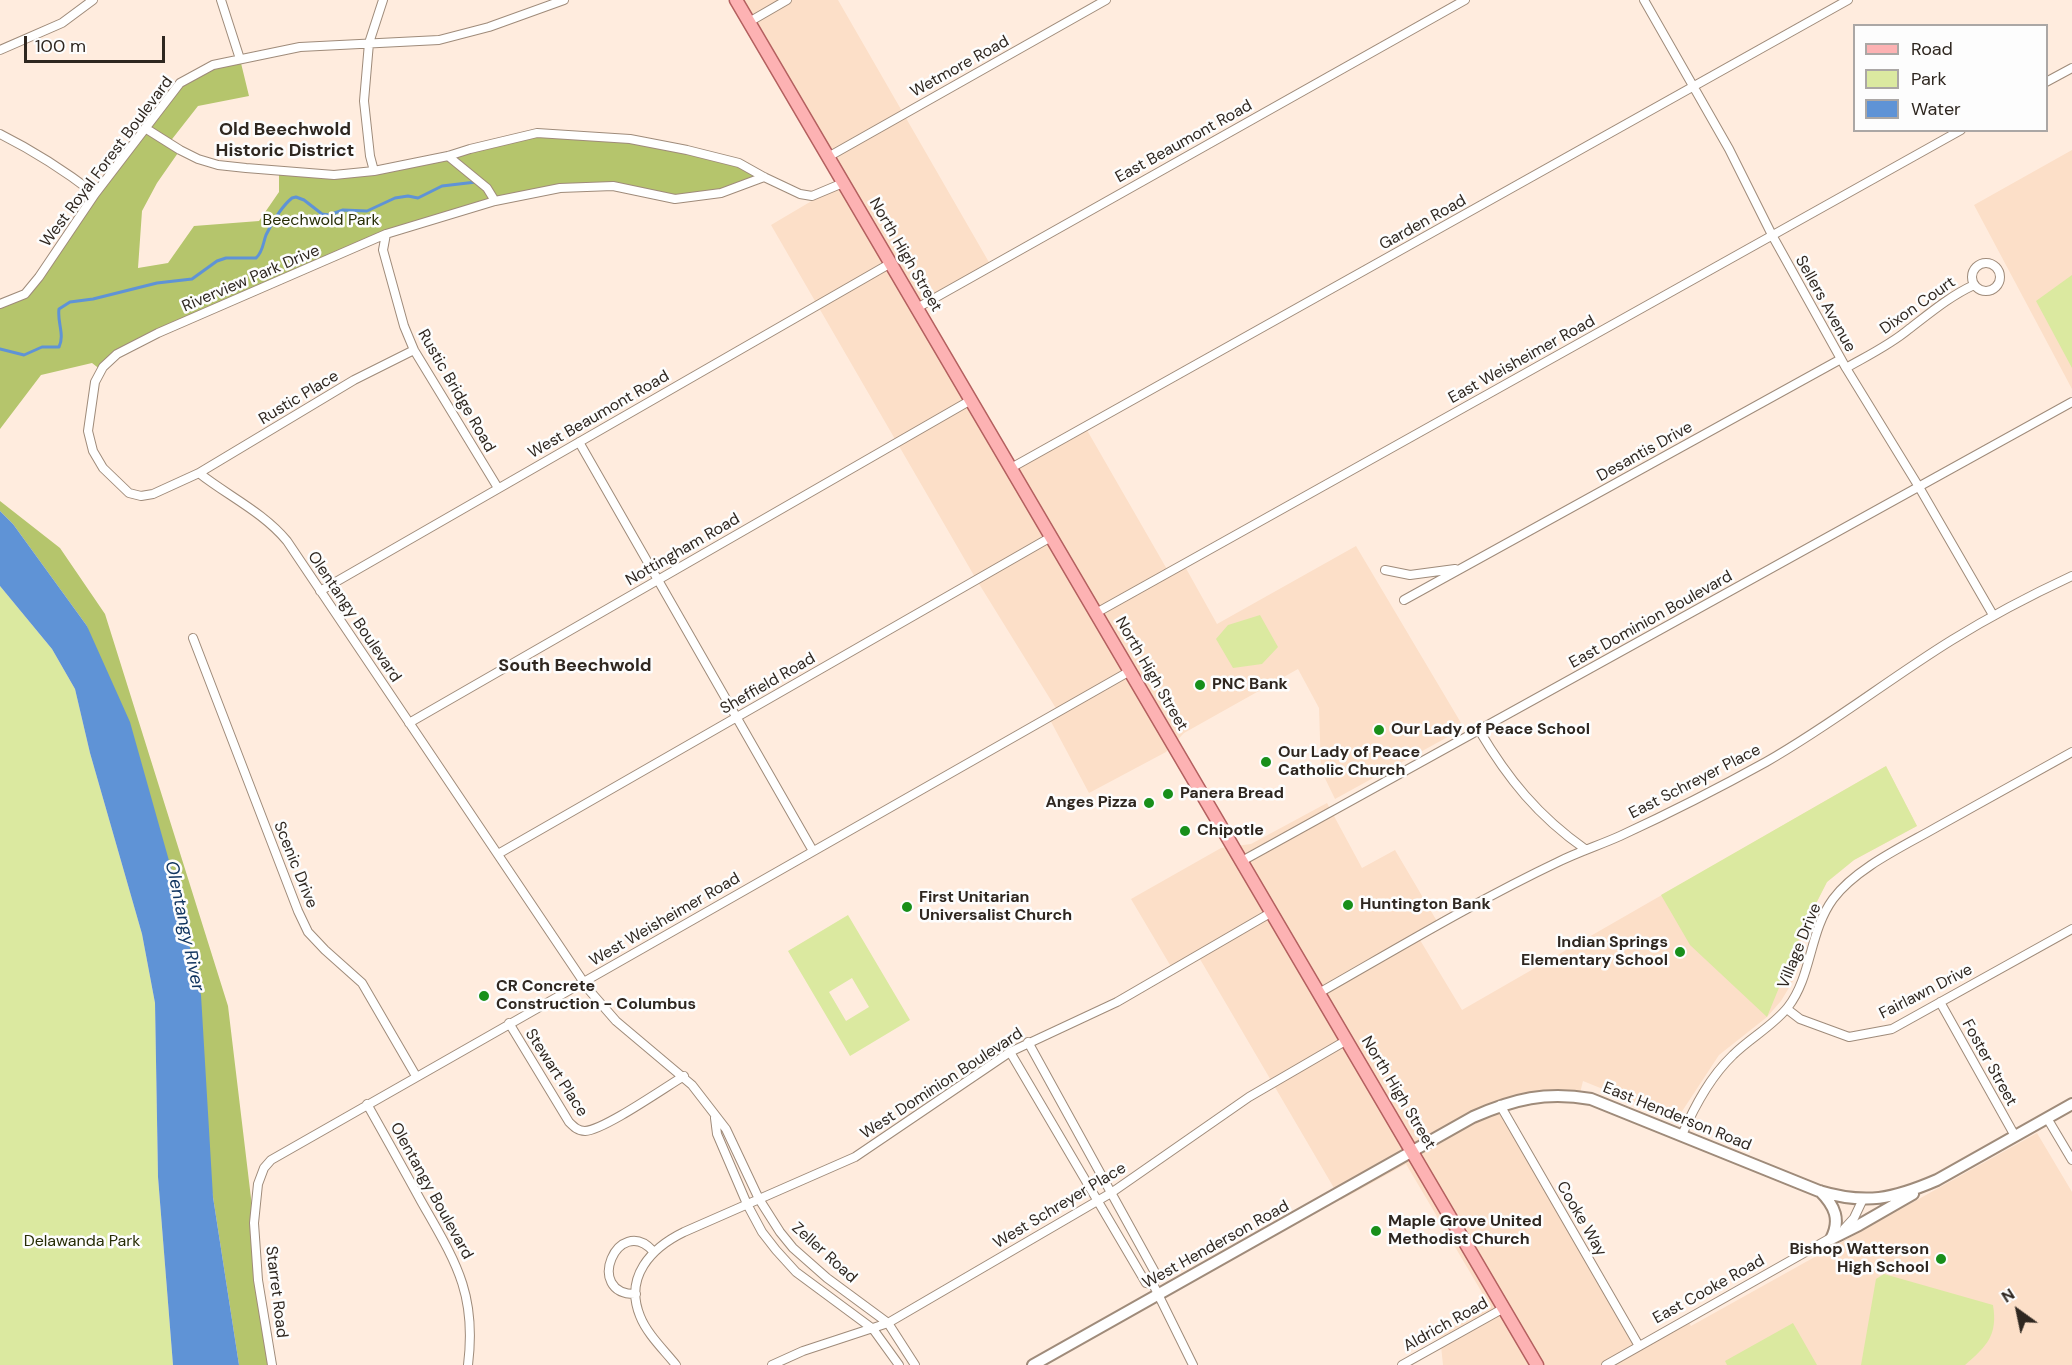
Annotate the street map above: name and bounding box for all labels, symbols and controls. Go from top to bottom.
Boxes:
scale bar [27,24,168,62]
legend [1853,24,2048,132]
street label: Wetmore Road [907,32,1013,102]
text: 100 m [35,34,86,58]
text: Road [1911,37,1953,61]
text: Park [1911,67,1947,91]
street label: West Royal Forest Boulevard [37,73,177,251]
street label: East Beaumont Road [1112,96,1256,188]
text: Water [1911,97,1961,121]
district label: Old Beechwold Historic District [216,119,354,162]
street label: Garden Road [1376,191,1470,255]
street label: North High Street [865,194,945,316]
park label: Beechwold Park [262,211,380,231]
street label: Riverview Park Drive [179,241,323,317]
street label: Sellers Avenue [1791,252,1859,356]
street label: Dixon Court [1877,273,1959,339]
street label: East Weisheimer Road [1445,312,1599,408]
street label: Rustic Bridge Road [413,326,499,456]
street label: Rustic Place [256,367,342,429]
street label: West Beaumont Road [525,367,673,463]
street label: Desantis Drive [1594,418,1696,486]
street label: Nottingham Road [623,510,743,590]
street label: Olentangy Boulevard [303,548,405,686]
street label: East Dominion Boulevard [1566,567,1736,673]
street label: North High Street [1111,613,1191,735]
street label: Sheffield Road [717,649,819,719]
district label: South Beechwold [498,655,652,677]
place label: PNC Bank [1212,675,1288,695]
marker: PNC Bank [1193,678,1207,692]
place label: Our Lady of Peace School [1391,720,1590,740]
marker: Our Lady of Peace School [1372,723,1386,737]
street label: East Schreyer Place [1626,740,1764,824]
place label: Our Lady of Peace Catholic Church [1278,743,1420,781]
marker: Our Lady of Peace Catholic Church [1259,755,1273,769]
place label: Panera Bread [1180,784,1284,804]
marker: Panera Bread [1161,787,1175,801]
place label: Anges Pizza [1045,793,1137,813]
marker: Anges Pizza [1142,796,1156,810]
street label: Scenic Drive [269,819,321,911]
place label: Chipotle [1197,821,1264,841]
marker: Chipotle [1178,824,1192,838]
water label: Olentangy River [160,859,208,993]
street label: West Weisheimer Road [586,869,744,971]
place label: First Unitarian Universalist Church [919,888,1072,926]
place label: Huntington Bank [1360,895,1491,915]
marker: Huntington Bank [1341,898,1355,912]
marker: First Unitarian Universalist Church [900,900,914,914]
street label: Village Drive [1774,901,1826,991]
place label: Indian Springs Elementary School [1521,933,1668,971]
marker: Indian Springs Elementary School [1673,945,1687,959]
street label: Fairlawn Drive [1876,960,1976,1024]
place label: CR Concrete Construction - Columbus [496,977,696,1015]
marker: CR Concrete Construction - Columbus [477,989,491,1003]
street label: Foster Street [1957,1016,2021,1110]
street label: West Dominion Boulevard [857,1024,1027,1144]
street label: Stewart Place [520,1025,592,1121]
street label: North High Street [1357,1033,1439,1153]
street label: East Henderson Road [1600,1078,1754,1156]
street label: Olentangy Boulevard [385,1119,477,1263]
street label: West Schreyer Place [990,1159,1130,1253]
street label: Cooke Way [1552,1178,1610,1260]
street label: West Henderson Road [1139,1197,1293,1293]
place label: Maple Grove United Methodist Church [1388,1212,1542,1250]
street label: Zeller Road [787,1219,861,1287]
marker: Maple Grove United Methodist Church [1369,1224,1383,1238]
park label: Delawanda Park [24,1232,140,1252]
place label: Bishop Watterson High School [1789,1240,1929,1278]
street label: Starret Road [261,1245,291,1339]
street label: East Cooke Road [1650,1251,1768,1329]
marker: Bishop Watterson High School [1934,1252,1948,1266]
north arrow [1988,1281,2048,1341]
text: N [1997,1284,2019,1307]
street label: Aldrich Road [1400,1294,1492,1356]

